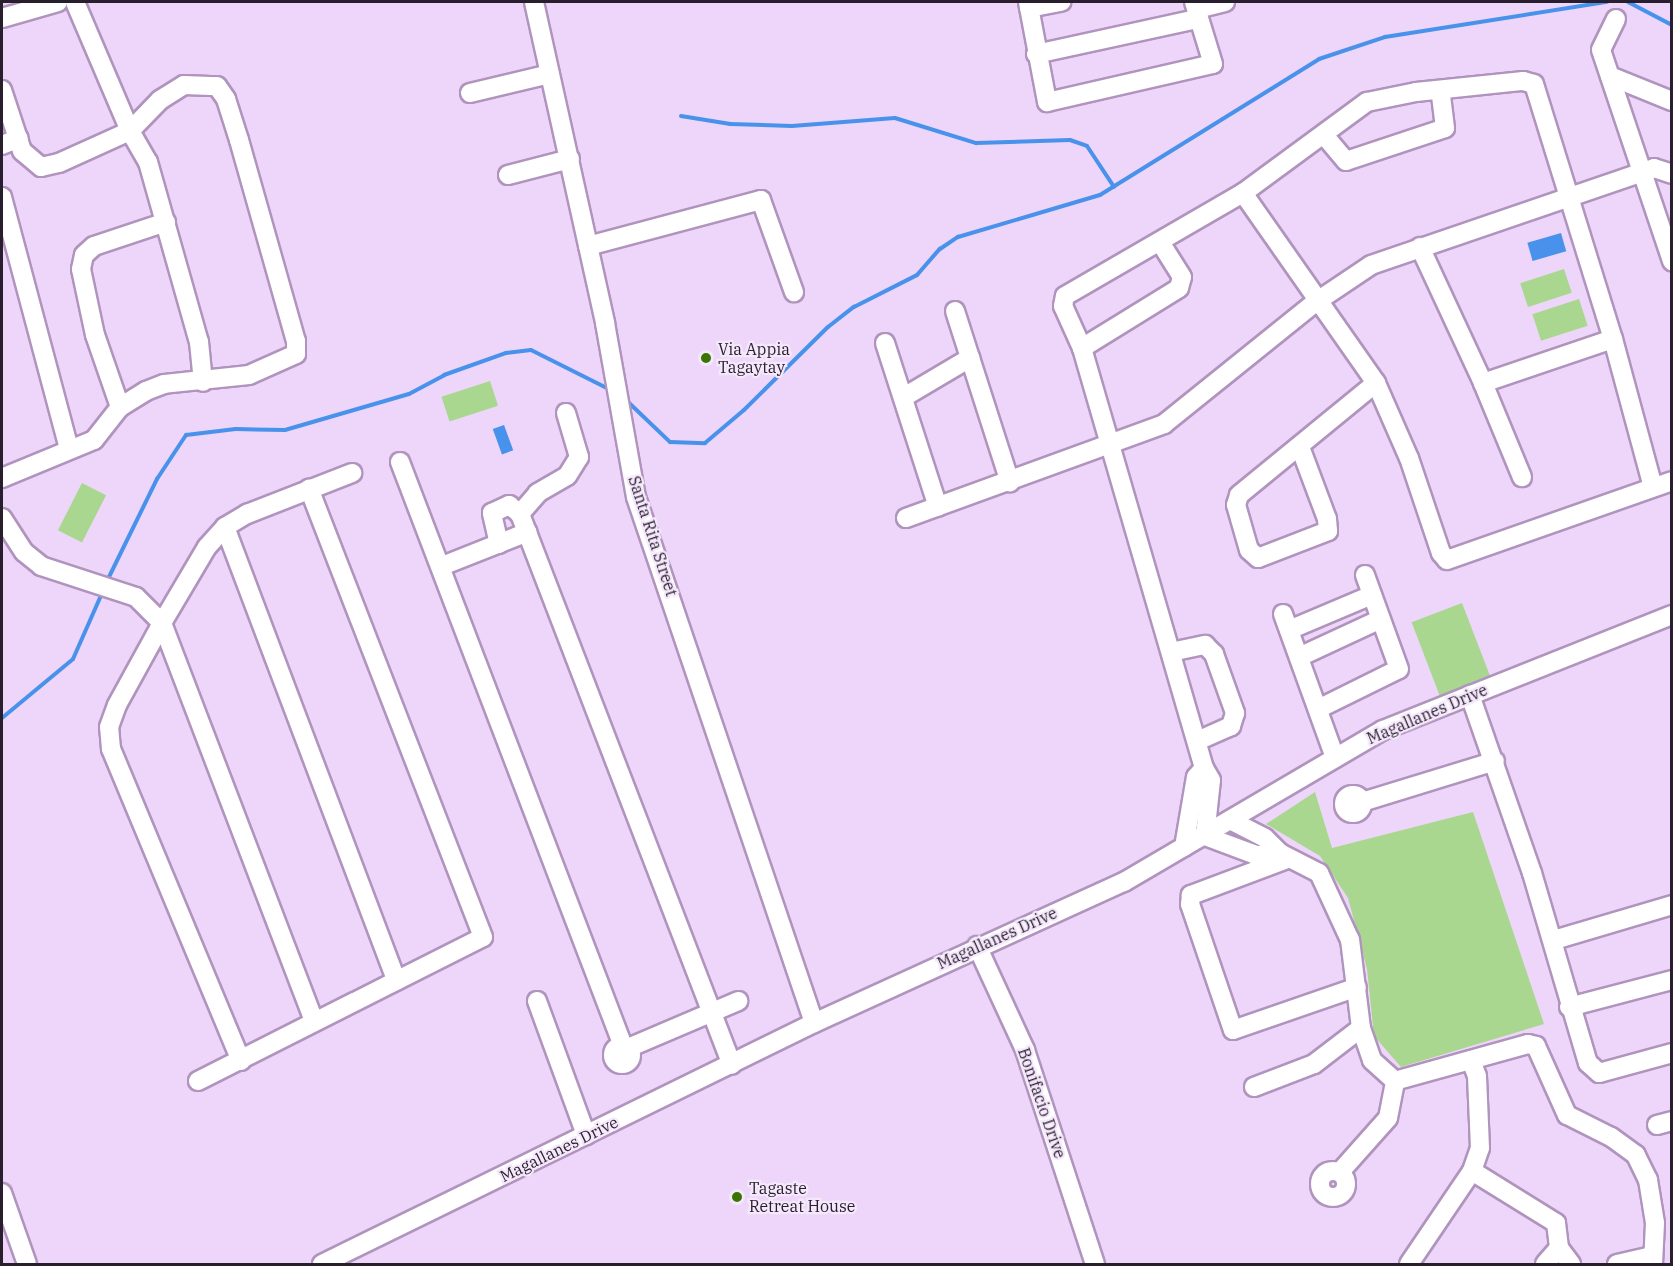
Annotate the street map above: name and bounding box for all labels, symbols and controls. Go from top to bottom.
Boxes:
place label: Via Appia Tagaytay [718,339,790,377]
marker: Via Appia Tagaytay [699,351,713,365]
street label: Santa Rita Street [625,473,681,599]
street label: Magallanes Drive [1364,680,1490,748]
street label: Magallanes Drive [934,903,1060,973]
street label: Bonifacio Drive [1014,1045,1070,1161]
street label: Magallanes Drive [497,1112,621,1186]
place label: Tagaste Retreat House [749,1178,855,1216]
marker: Tagaste Retreat House [730,1190,744,1204]

